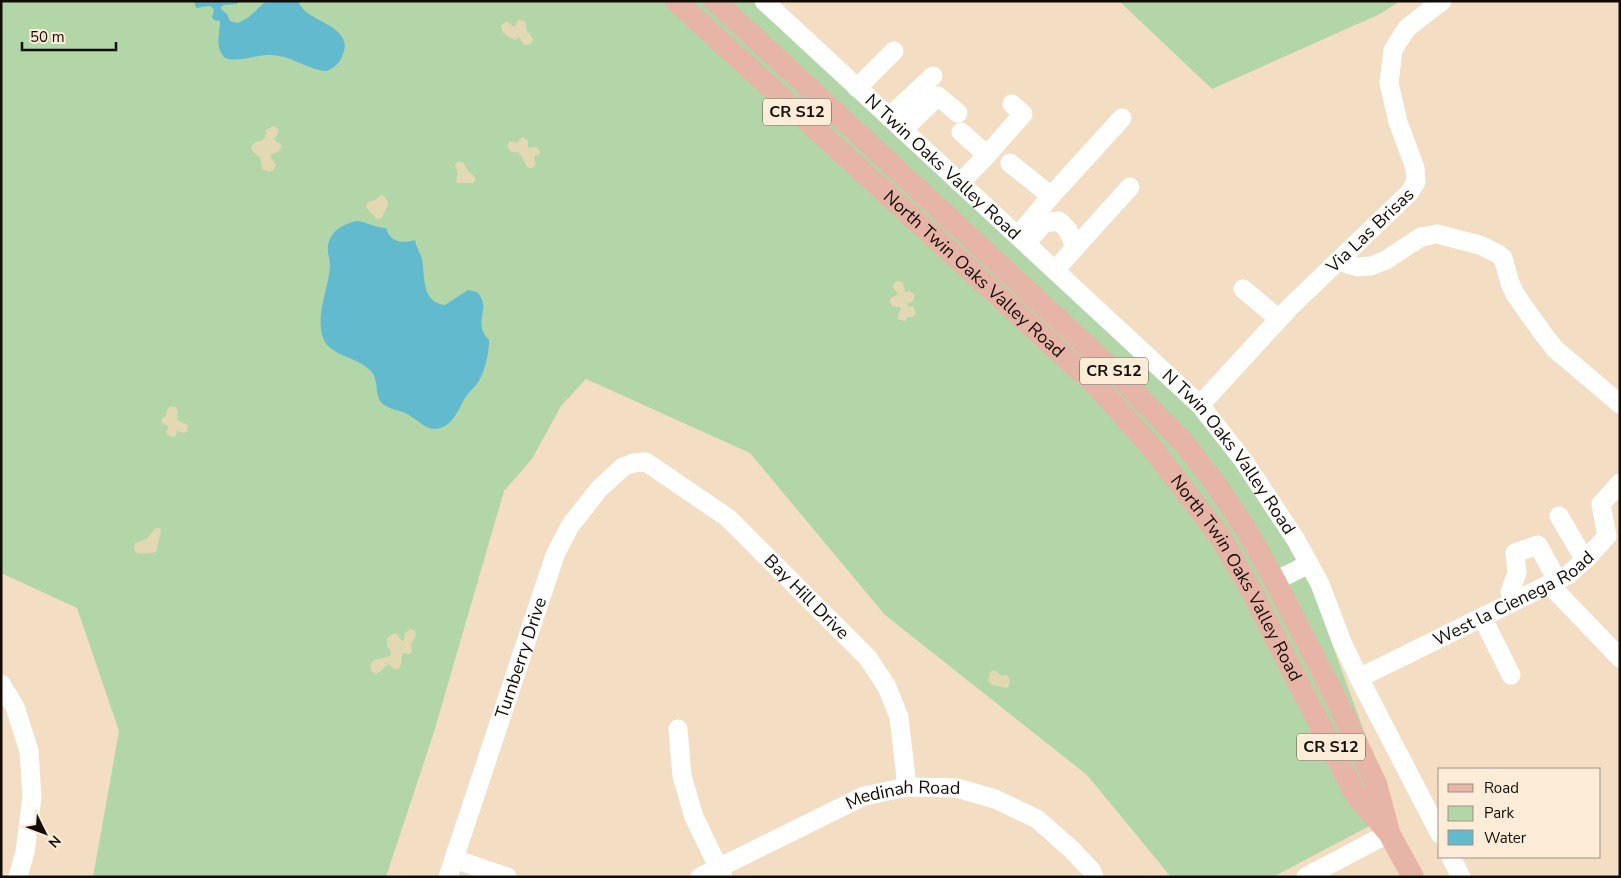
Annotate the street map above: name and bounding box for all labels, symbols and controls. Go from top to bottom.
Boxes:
scale bar [22,20,116,52]
text: 50 m [30,27,65,47]
street label: N Twin Oaks Valley Road [860,89,1026,245]
road number: CR S12 [763,98,831,125]
street label: Via Las Brisas [1320,182,1419,279]
street label: North Twin Oaks Valley Road [878,185,1070,363]
road number: CR S12 [1080,358,1148,384]
street label: N Twin Oaks Valley Road [1157,364,1301,539]
street label: North Twin Oaks Valley Road [1165,470,1308,685]
street label: West la Cienega Road [1429,545,1599,652]
street label: Bay Hill Drive [759,549,855,645]
street label: Turnberry Drive [490,594,552,722]
road number: CR S12 [1297,734,1365,760]
legend [1438,768,1601,858]
street label: Medinah Road [842,775,960,815]
text: Road [1484,778,1519,798]
text: Park [1484,803,1514,823]
north arrow [20,808,70,858]
text: Water [1484,828,1527,848]
text: N [44,831,65,852]

